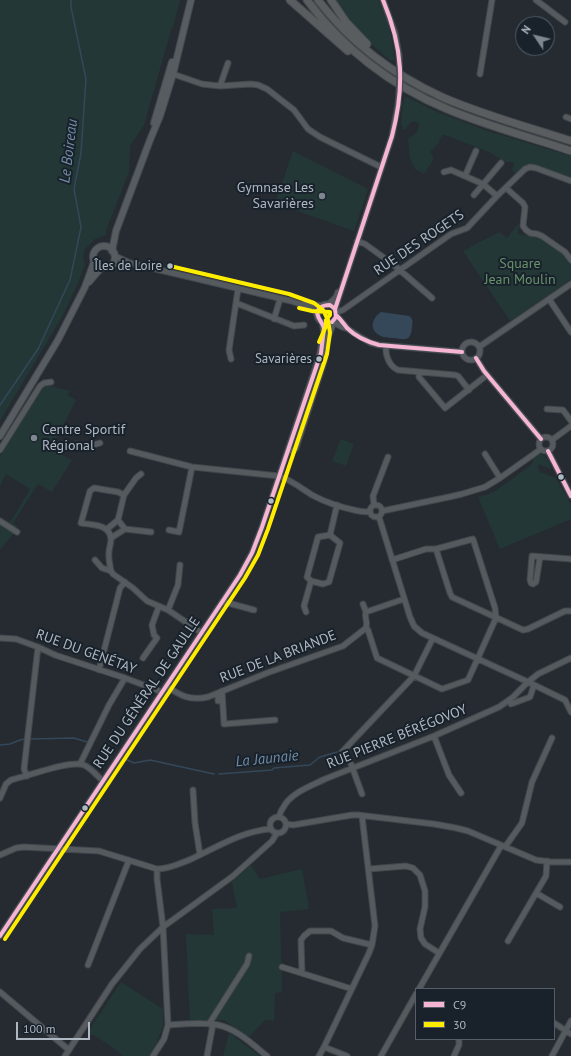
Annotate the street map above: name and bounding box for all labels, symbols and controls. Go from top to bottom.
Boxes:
north arrow [515,16,555,56]
text: N [518,23,534,37]
water label: Le Boireau [56,118,82,184]
place label: Gymnase Les Savarières [237,180,314,212]
marker: Gymnase Les Savarières [317,191,327,201]
street label: RUE DES ROGETS [371,207,467,279]
park label: Square Jean Moulin [484,256,556,288]
place label: Îles de Loire [94,258,162,274]
marker: Îles de Loire [165,261,175,271]
place label: Savarières [255,351,312,367]
marker: Savarières [314,354,324,364]
place label: Centre Sportif Régional [42,422,125,454]
marker: Centre Sportif Régional [29,433,39,443]
unlabelled marker [556,472,566,482]
unlabelled marker [266,496,276,506]
street label: RUE DU GÉNÉRAL DE GAULLE [90,614,204,772]
street label: RUE DU GENÉTAY [34,626,138,678]
street label: RUE DE LA BRIANDE [217,627,339,687]
street label: RUE PIERRE BÉRÉGOVOY [324,701,470,773]
water label: La Jaunaie [235,747,299,771]
unlabelled marker [80,803,90,813]
legend [415,988,555,1040]
text: C9 [453,997,466,1012]
scale bar [18,1014,92,1040]
text: 30 [453,1017,466,1032]
text: 100 m [23,1021,56,1036]

